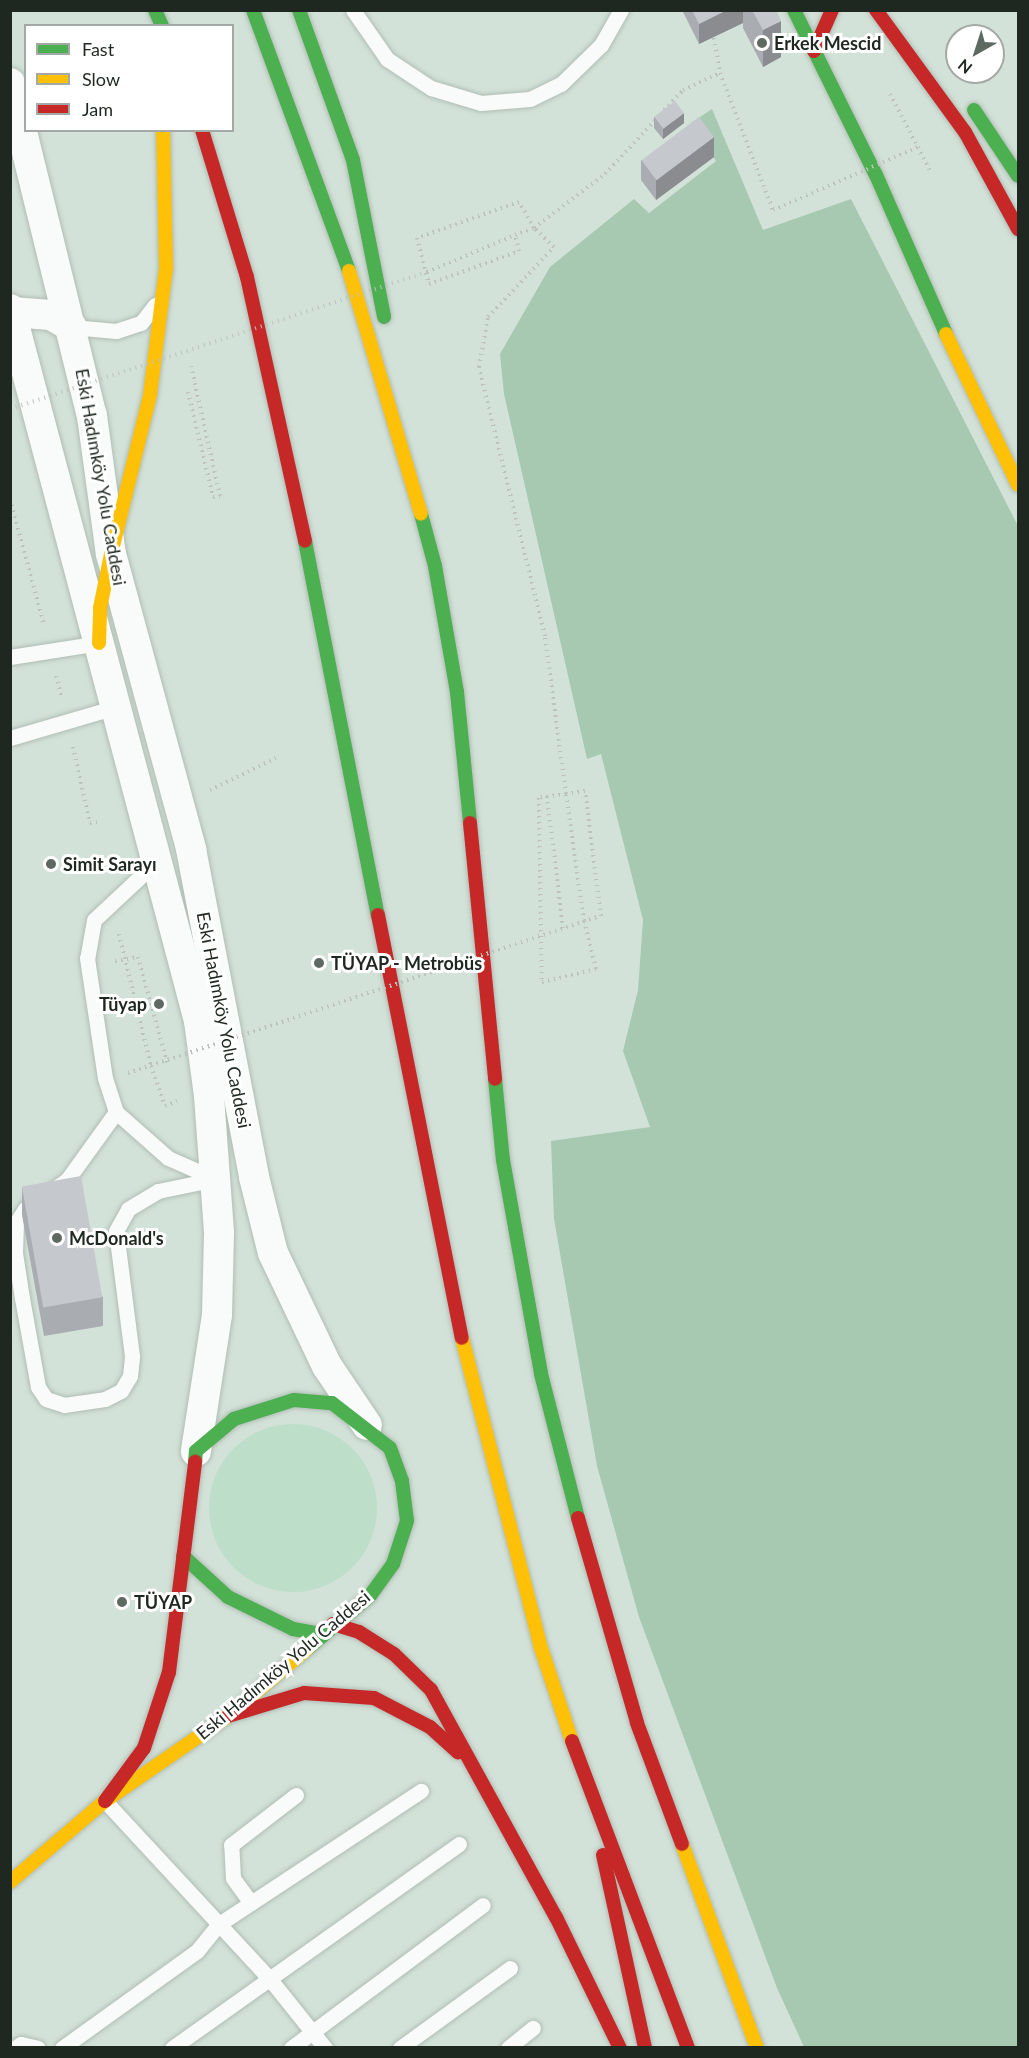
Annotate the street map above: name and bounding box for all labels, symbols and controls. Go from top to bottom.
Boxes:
legend [24,24,234,132]
north arrow [945,24,1005,84]
place label: Erkek Mescid [774,32,881,54]
marker: Erkek Mescid [755,36,769,50]
text: Fast [82,38,114,60]
text: N [954,56,975,78]
text: Slow [82,68,120,90]
text: Jam [82,98,113,120]
street label: Eski Hadımköy Yolu Caddesi [71,366,131,588]
place label: Simit Sarayı [63,853,157,875]
marker: Simit Sarayı [44,857,58,871]
street label: Eski Hadımköy Yolu Caddesi [192,909,256,1131]
place label: TÜYAP - Metrobüs [331,952,483,974]
marker: TÜYAP - Metrobüs [312,956,326,970]
place label: Tüyap [99,993,147,1015]
marker: Tüyap [152,997,166,1011]
place label: McDonald's [69,1227,164,1249]
marker: McDonald's [50,1231,64,1245]
street label: Eski Hadımköy Yolu Caddesi [191,1586,375,1744]
place label: TÜYAP [134,1591,192,1613]
marker: TÜYAP [115,1595,129,1609]

